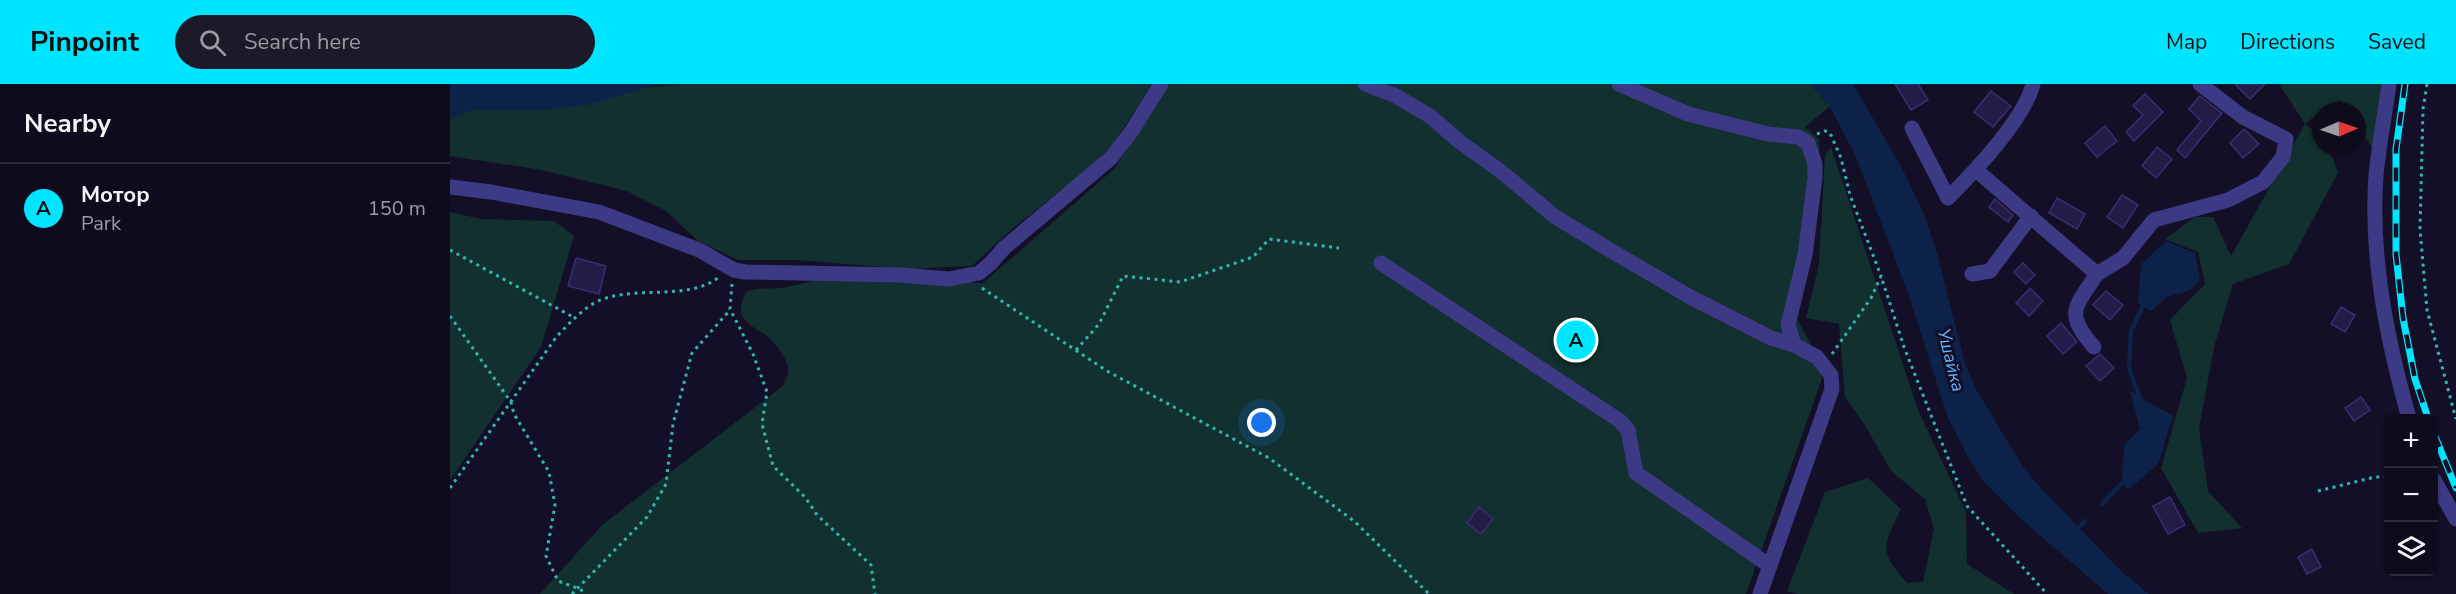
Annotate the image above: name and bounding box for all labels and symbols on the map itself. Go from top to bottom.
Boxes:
north arrow [2312,102,2366,156]
pin: A [1556,318,1596,362]
water label: Ушайка [1932,326,1970,394]
your location [1247,408,1276,437]

